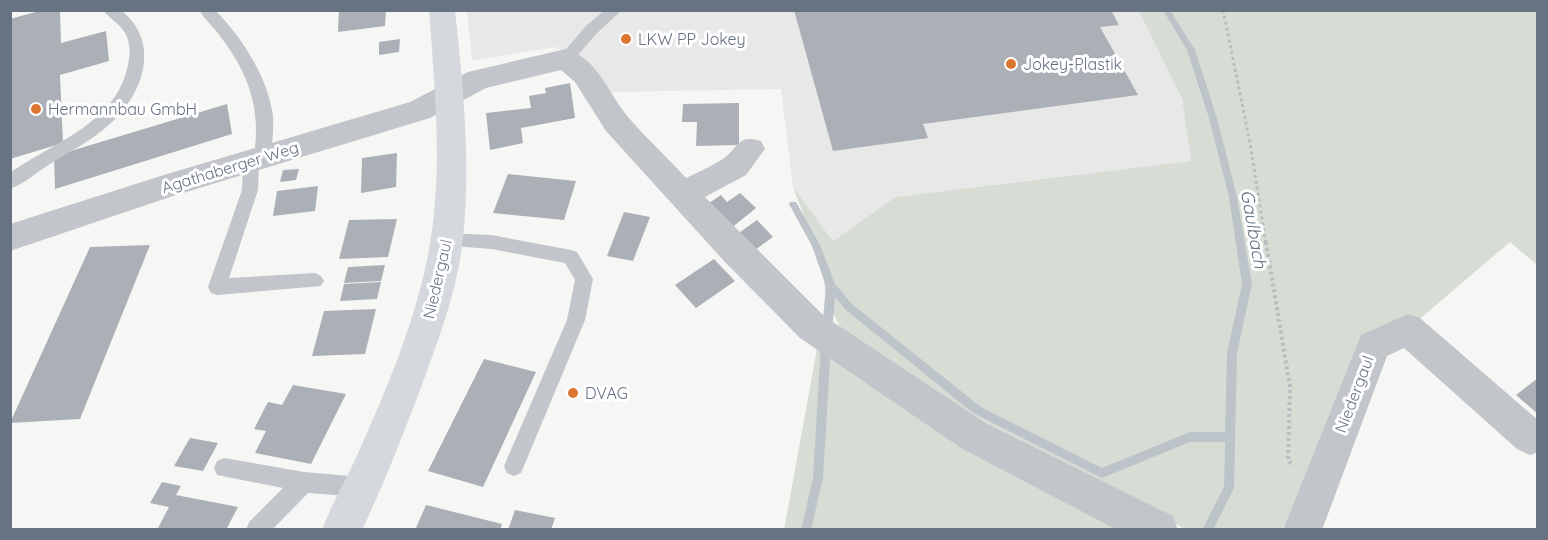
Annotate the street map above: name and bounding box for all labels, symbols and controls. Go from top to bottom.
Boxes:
place label: LKW PP Jokey [638,29,746,49]
marker: LKW PP Jokey [619,32,633,46]
place label: Jokey-Plastik [1023,54,1122,74]
marker: Jokey-Plastik [1004,57,1018,71]
place label: Hermannbau GmbH [48,99,197,119]
marker: Hermannbau GmbH [29,102,43,116]
street label: Agathaberger Weg [159,137,301,197]
water label: Gaulbach [1236,188,1272,271]
street label: Niedergaul [418,237,456,321]
street label: Niedergaul [1330,353,1378,435]
place label: DVAG [585,383,628,403]
marker: DVAG [566,386,580,400]

